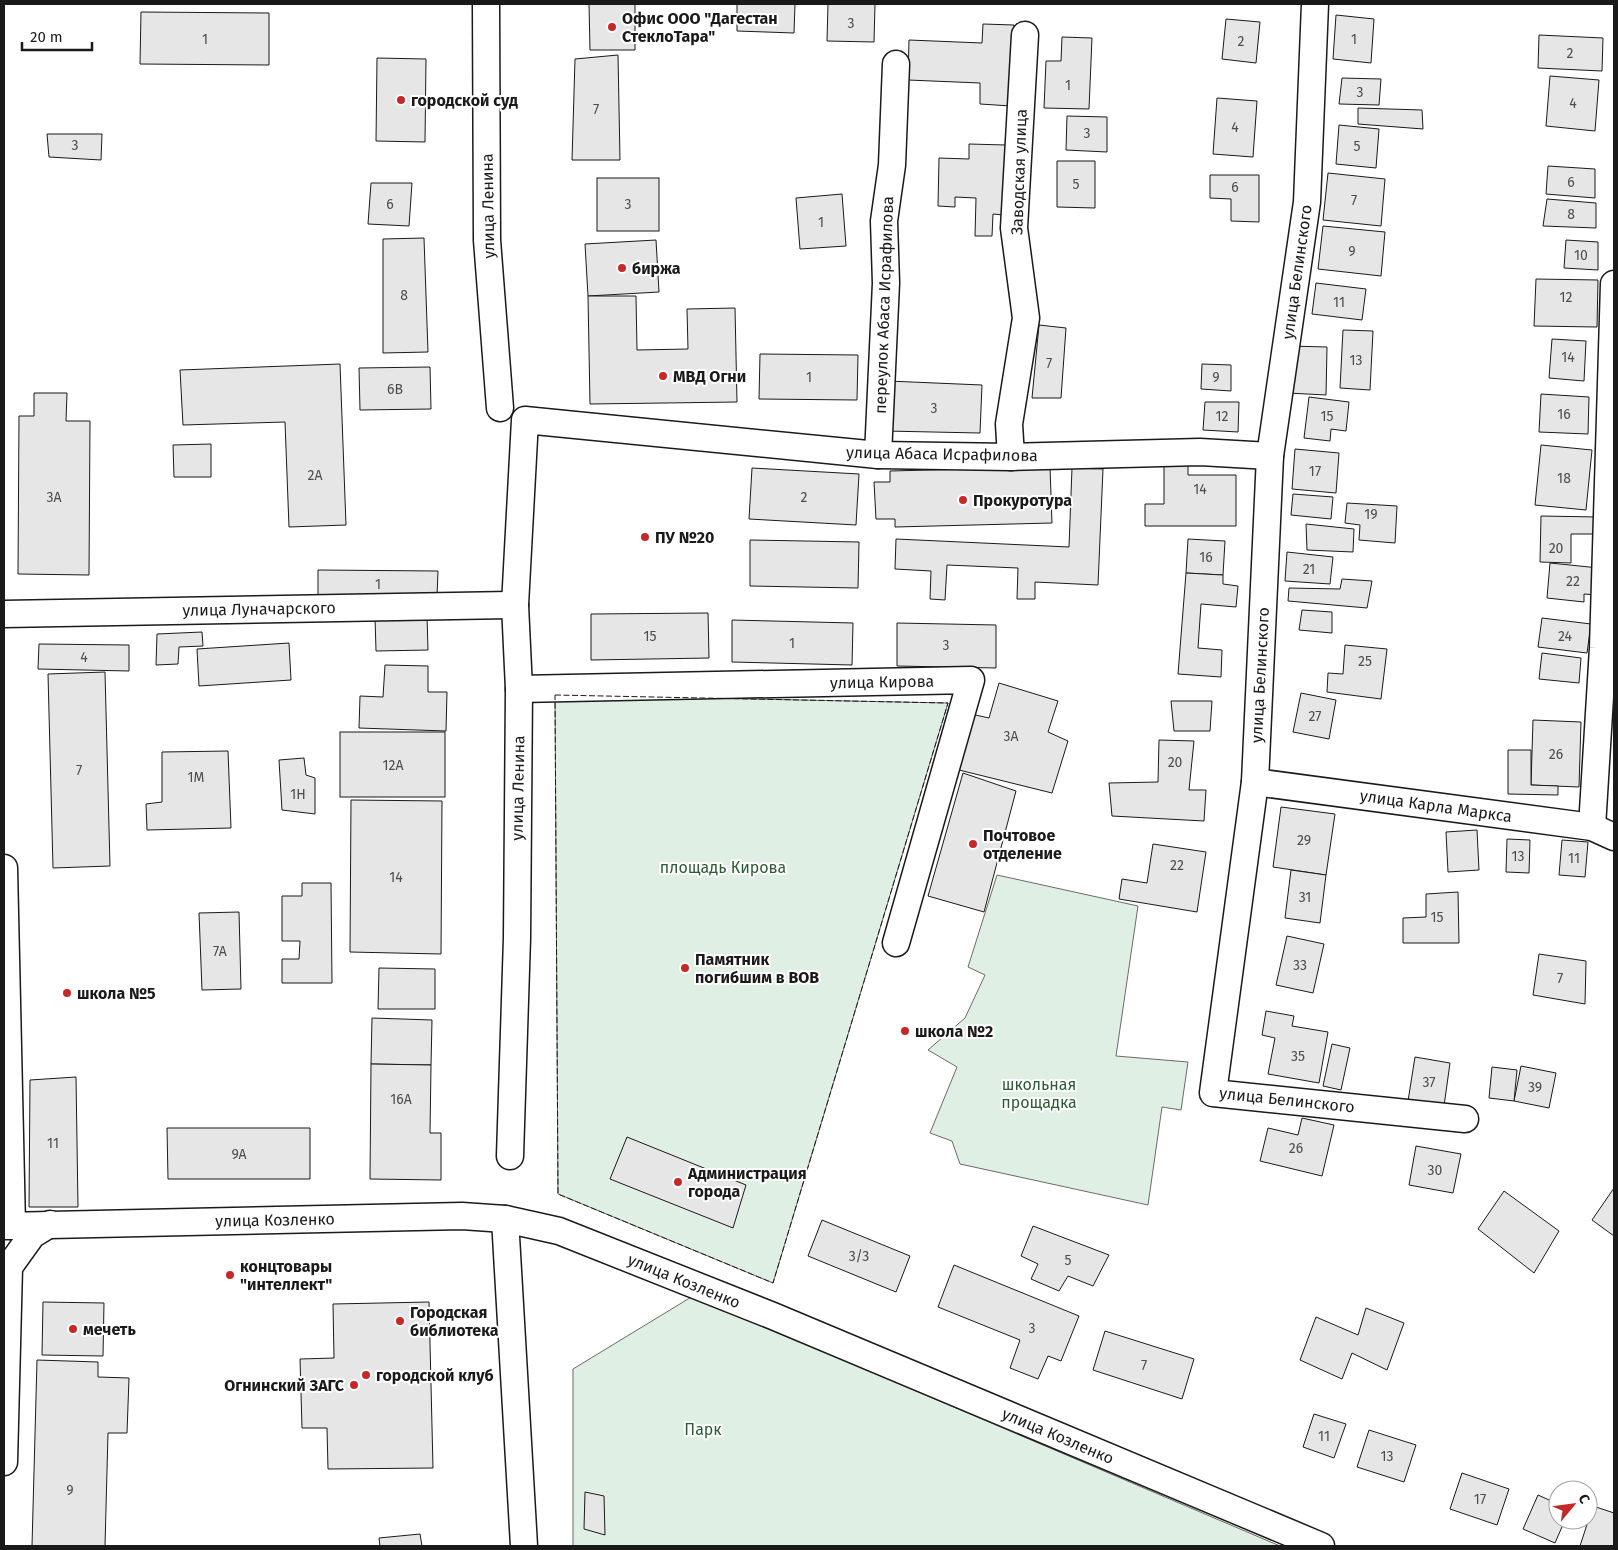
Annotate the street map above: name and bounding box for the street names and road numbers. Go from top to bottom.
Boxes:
street label: Заводская улица [1007,109,1031,235]
street label: улица Ленина [478,153,498,259]
street label: переулок Абаса Исрафилова [871,196,897,414]
street label: улица Белинского [1278,203,1316,341]
street label: улица Абаса Исрафилова [846,443,1038,465]
street label: улица Луначарского [182,598,336,620]
street label: улица Белинского [1247,607,1273,743]
street label: улица Кирова [830,672,934,692]
street label: улица Ленина [508,735,528,841]
street label: улица Карла Маркса [1359,786,1513,826]
street label: улица Белинского [1218,1083,1356,1117]
street label: улица Козленко [215,1209,335,1231]
street label: улица Козленко [625,1250,743,1312]
street label: улица Козленко [999,1404,1117,1468]

